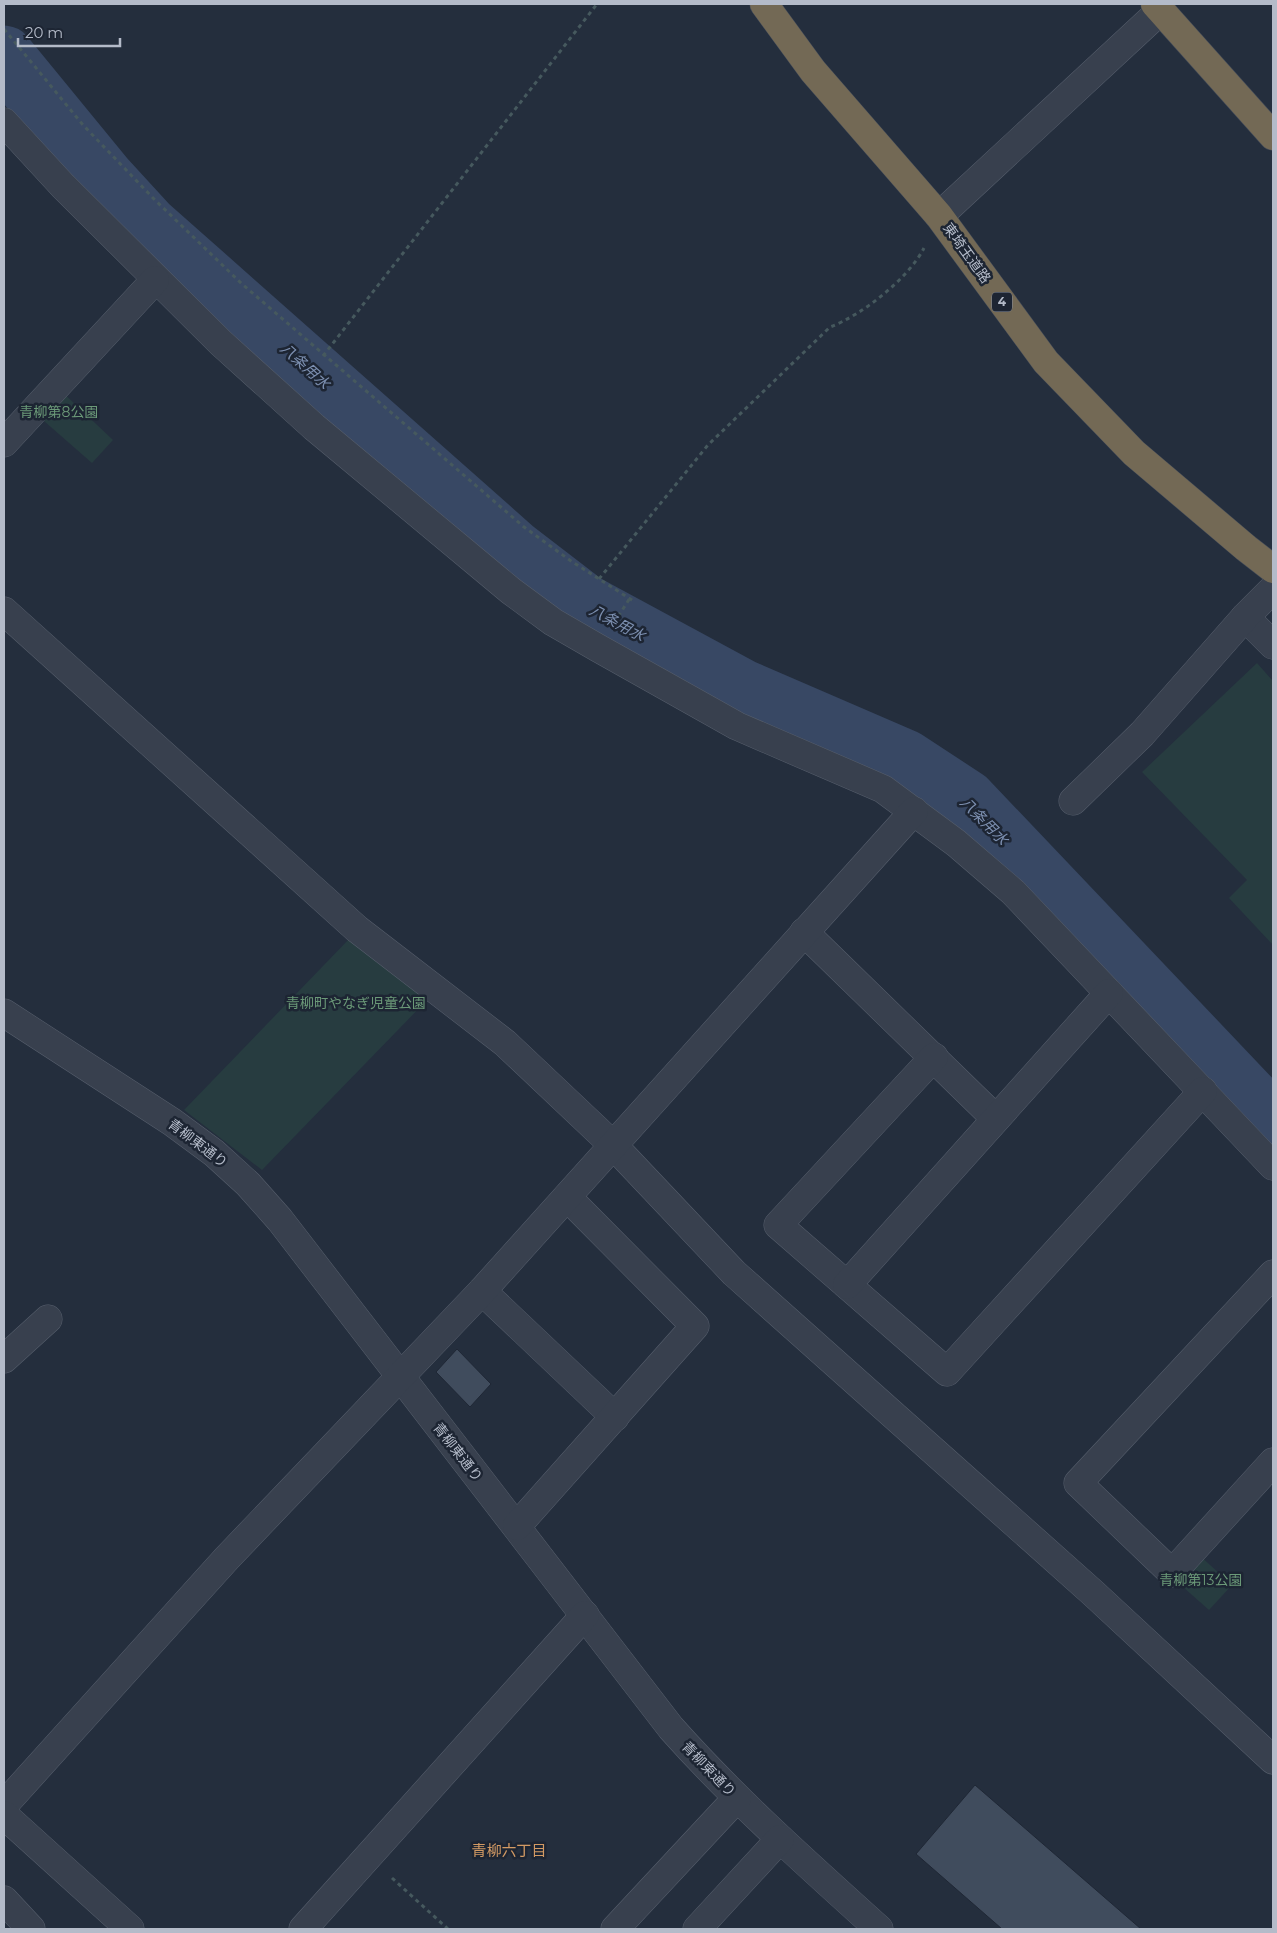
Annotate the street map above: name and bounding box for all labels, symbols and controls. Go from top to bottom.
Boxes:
scale bar [18,15,120,47]
text: 20 m [25,23,63,42]
street label: 東埼玉道路 [939,219,995,287]
road number: 4 [992,292,1012,312]
water label: 八条用水 [277,338,335,394]
park label: 青柳第8公園 [20,403,98,421]
water label: 八条用水 [586,600,650,646]
water label: 八条用水 [956,793,1014,850]
park label: 青柳町やなぎ児童公園 [286,994,426,1012]
street label: 青柳東通り [165,1115,231,1171]
street label: 青柳東通り [429,1419,487,1485]
park label: 青柳第13公園 [1160,1571,1242,1589]
street label: 青柳東通り [678,1738,740,1800]
district label: 青柳六丁目 [471,1841,547,1860]

